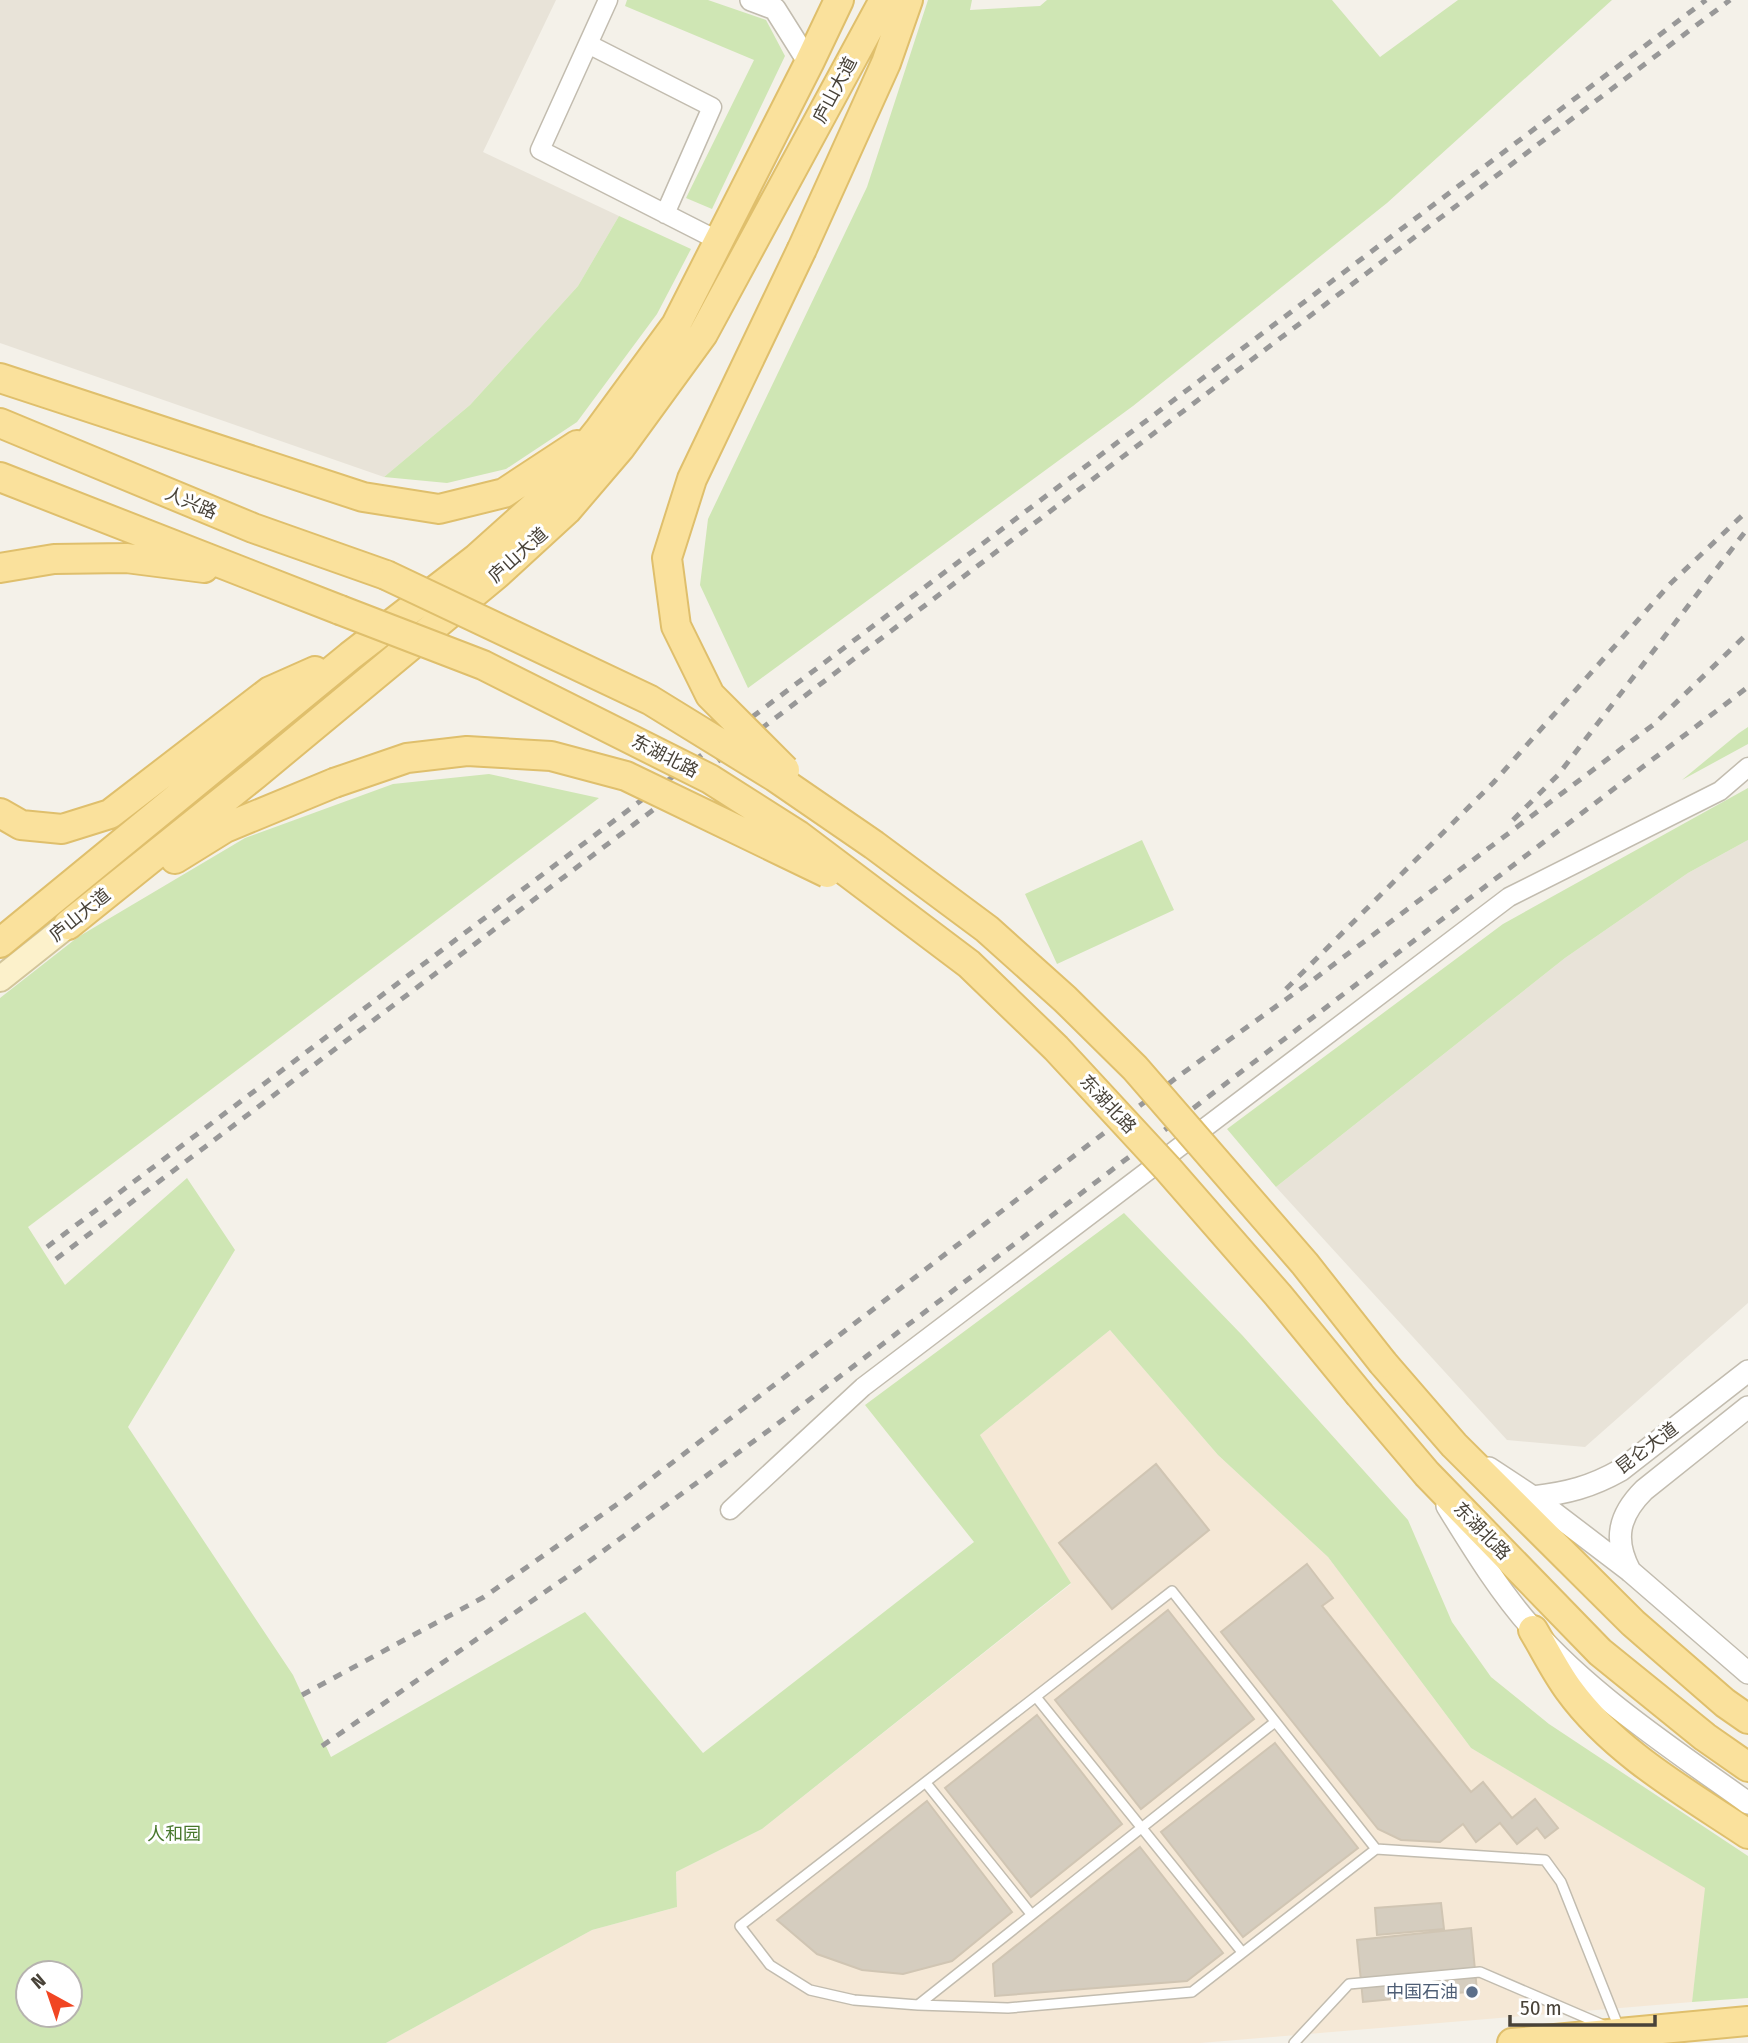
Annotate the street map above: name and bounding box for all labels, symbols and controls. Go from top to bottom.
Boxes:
street label: 庐山大道 [808,53,862,127]
street label: 人兴路 [162,482,220,524]
street label: 庐山大道 [484,523,552,587]
street label: 东湖北路 [628,730,702,782]
street label: 庐山大道 [45,884,115,946]
street label: 东湖北路 [1075,1070,1141,1138]
street label: 昆仑大道 [1612,1418,1682,1478]
street label: 东湖北路 [1449,1497,1515,1565]
park label: 人和园 [147,1823,201,1845]
north arrow [14,1959,84,2029]
text: N [27,1969,50,1994]
place label: 中国石油 [1386,1981,1458,2003]
scale bar [1510,1983,1655,2027]
marker: 中国石油 [1464,1984,1480,2000]
text: 50 m [1520,1995,1562,2021]

